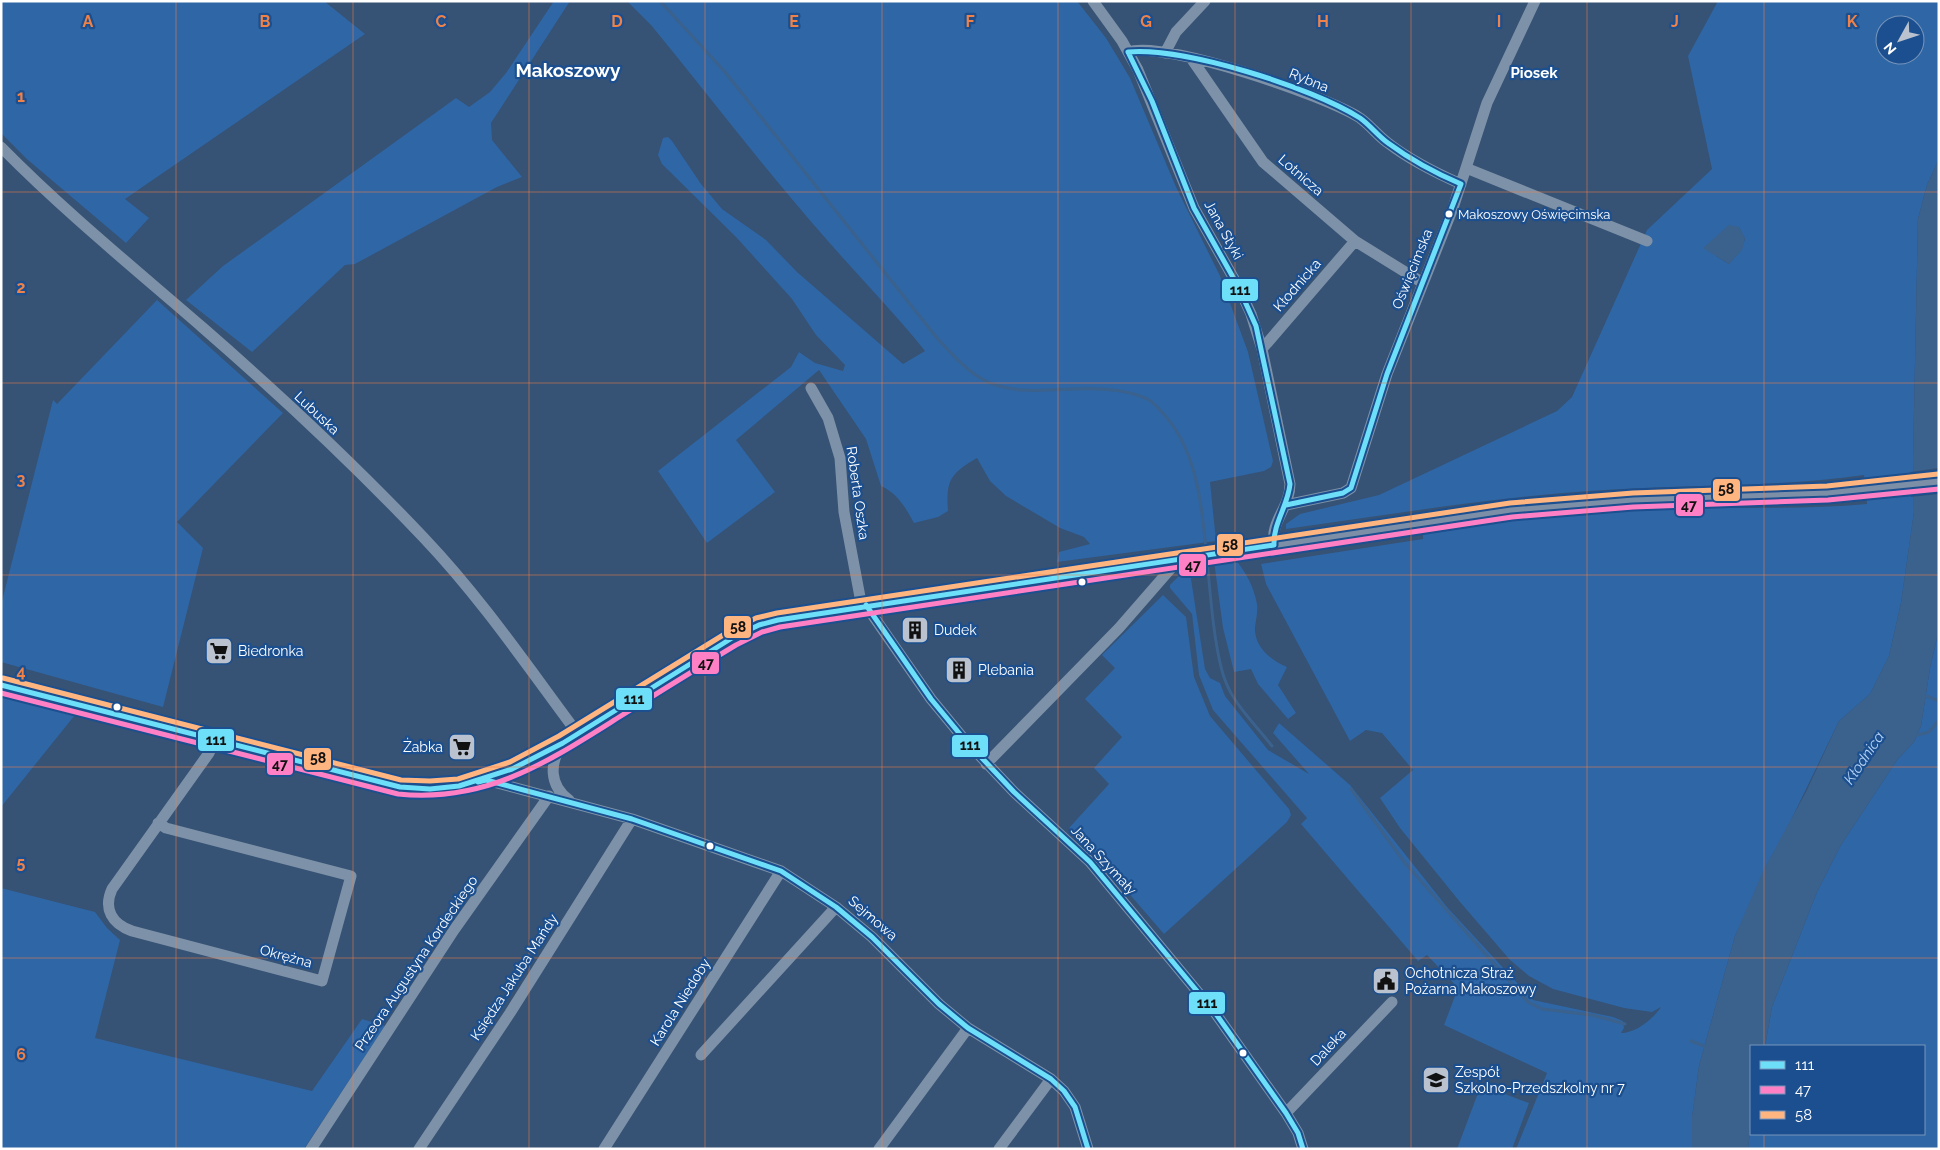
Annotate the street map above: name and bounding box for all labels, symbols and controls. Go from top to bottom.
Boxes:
text: A [83,12,94,31]
text: B [260,12,271,31]
text: C [436,12,447,31]
text: D [611,12,623,31]
text: E [789,12,799,31]
text: F [965,12,975,31]
text: G [1140,12,1152,31]
text: H [1317,12,1329,31]
text: I [1497,12,1501,31]
text: J [1671,12,1679,31]
text: K [1847,12,1858,31]
north arrow [1875,15,1925,65]
text: N [1880,39,1900,58]
district label: Makoszowy [516,59,621,81]
district label: Piosek [1510,64,1558,82]
street label: Rybna [1287,65,1331,95]
text: 1 [17,87,25,106]
street label: Lotnicza [1275,151,1327,199]
street label: Jana Styki [1201,198,1247,262]
place label: Makoszowy Oświęcimska [1458,207,1610,222]
marker: Makoszowy Oświęcimska [1444,209,1454,219]
street label: Oświęcimska [1389,227,1435,311]
street label: Kłodnicka [1270,256,1324,314]
text: 2 [16,278,26,297]
line badge: 111 [1221,278,1259,302]
text: 111 [1230,282,1250,298]
street label: Lubuska [291,388,343,438]
street label: Roberta Oszka [844,445,872,541]
text: 3 [17,470,26,489]
line badge: 58 [1712,478,1741,502]
text: 58 [1718,481,1734,497]
line badge: 47 [1675,493,1704,517]
text: 47 [1681,497,1697,513]
line badge: 58 [1216,533,1244,557]
text: 58 [1222,537,1238,553]
line badge: 47 [1178,553,1207,577]
text: 47 [1185,557,1201,573]
unlabelled marker [1077,577,1087,587]
line badge: 58 [723,615,752,639]
building icon: Dudek [900,615,930,645]
text: 58 [730,619,746,635]
place label: Dudek [934,622,977,638]
supermarket icon: Biedronka [204,636,234,666]
place label: Biedronka [238,643,304,659]
line badge: 47 [691,651,720,675]
text: 47 [698,655,714,671]
building icon: Plebania [944,655,974,685]
text: 4 [16,662,26,681]
place label: Plebania [978,662,1034,678]
line badge: 111 [615,687,653,711]
text: 111 [624,691,644,707]
unlabelled marker [112,702,122,712]
line badge: 111 [197,728,235,752]
water label: Kłodnica [1840,728,1888,788]
text: 111 [206,732,226,748]
supermarket icon: Żabka [447,732,477,762]
line badge: 111 [951,734,989,758]
place label: Żabka [403,737,443,755]
text: 111 [960,737,980,753]
line badge: 58 [303,747,332,771]
text: 58 [310,750,326,766]
line badge: 47 [266,752,294,776]
text: 47 [272,756,288,772]
street label: Jana Szymały [1068,822,1140,898]
unlabelled marker [705,841,715,851]
text: 5 [17,853,26,872]
street label: Przeora Augustyna Kordeckiego [351,873,481,1053]
street label: Sejmowa [845,892,901,944]
street label: Księdza Jakuba Mańdy [467,910,561,1043]
street label: Okrężna [258,941,314,971]
street label: Karola Niedoby [647,955,713,1049]
place label: Ochotnicza Straż Pożarna Makoszowy [1405,965,1537,997]
public building icon: Ochotnicza Straż Pożarna Makoszowy [1371,966,1401,996]
line badge: 111 [1188,991,1226,1015]
text: 111 [1197,995,1217,1011]
street label: Daleka [1307,1025,1349,1069]
text: 6 [16,1045,26,1064]
legend [1750,1045,1925,1135]
unlabelled marker [1238,1048,1248,1058]
text: 111 [1795,1056,1815,1074]
place label: Zespół Szkolno-Przedszkolny nr 7 [1455,1064,1625,1096]
school or university icon: Zespół Szkolno-Przedszkolny nr 7 [1421,1065,1451,1095]
text: 47 [1795,1081,1811,1099]
text: 58 [1795,1106,1812,1124]

